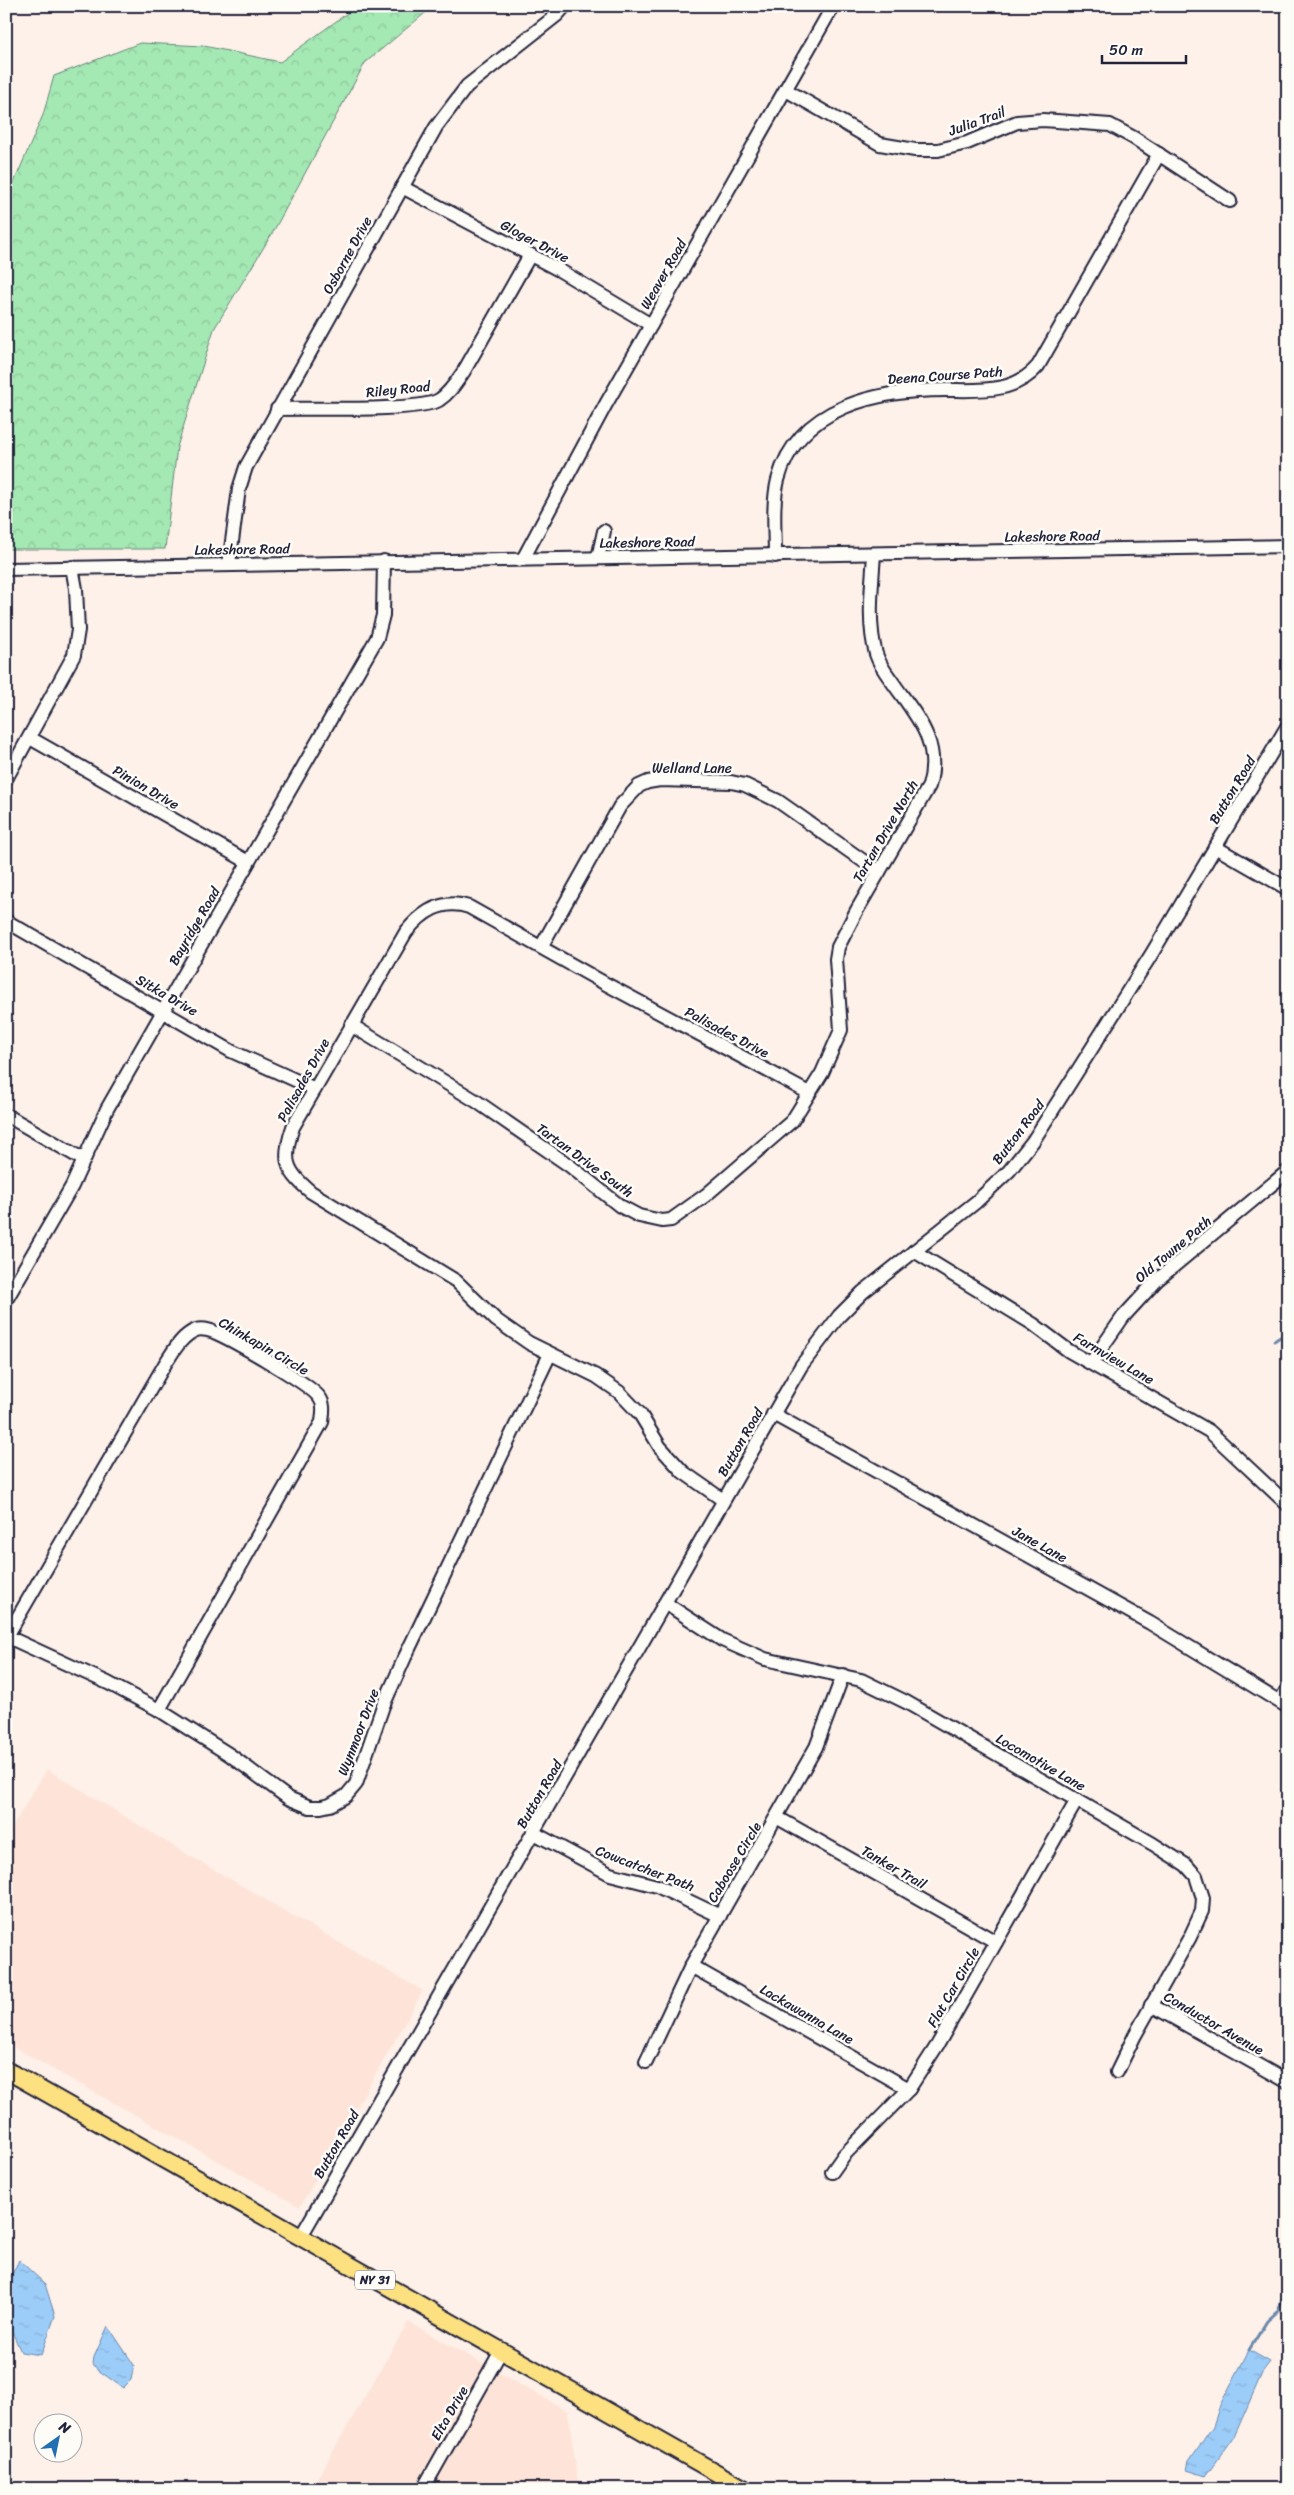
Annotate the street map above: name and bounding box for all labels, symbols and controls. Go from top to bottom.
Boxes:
scale bar [1102,32,1185,64]
text: 50 m [1109,37,1144,63]
street label: Julia Trail [944,99,1010,144]
street label: Osborne Drive [316,212,379,299]
street label: Gloger Drive [496,213,574,270]
street label: Weaver Road [633,233,694,314]
street label: Deena Course Path [887,359,1003,392]
street label: Riley Road [365,374,433,405]
street label: Lakeshore Road [1004,523,1102,550]
street label: Lakeshore Road [599,529,697,556]
street label: Lakeshore Road [194,536,292,563]
street label: Button Road [1202,750,1264,829]
street label: Welland Lane [652,756,732,781]
street label: Pinion Drive [108,758,184,817]
street label: Tartan Drive North [846,775,925,887]
street label: Bayridge Road [162,881,228,970]
street label: Sitka Drive [131,967,203,1023]
street label: Palisades Drive [680,1000,774,1065]
street label: Palisades Drive [270,1033,337,1127]
street label: Button Road [986,1093,1052,1170]
street label: Tartan Drive South [531,1116,639,1204]
street label: Old Towne Path [1129,1209,1218,1289]
street label: Chinkapin Circle [214,1310,314,1382]
street label: Farmview Lane [1069,1325,1159,1392]
street label: Button Road [711,1402,771,1481]
street label: Jane Lane [1006,1518,1072,1570]
street label: Wynmoor Drive [330,1685,387,1779]
street label: Locomotive Lane [991,1726,1090,1798]
street label: Button Road [510,1754,570,1833]
street label: Caboose Circle [700,1817,769,1908]
street label: Cowcatcher Path [592,1838,698,1899]
street label: Tanker Trail [856,1839,932,1897]
street label: Flat Car Circle [920,1942,987,2032]
street label: Lackawanna Lane [755,1977,859,2052]
street label: Conductor Avenue [1159,1985,1269,2062]
street label: Button Road [307,2104,367,2183]
road number: NY 31 [355,2270,395,2290]
street label: Elta Drive [424,2381,475,2445]
north arrow [32,2412,82,2462]
text: N [53,2414,76,2441]

